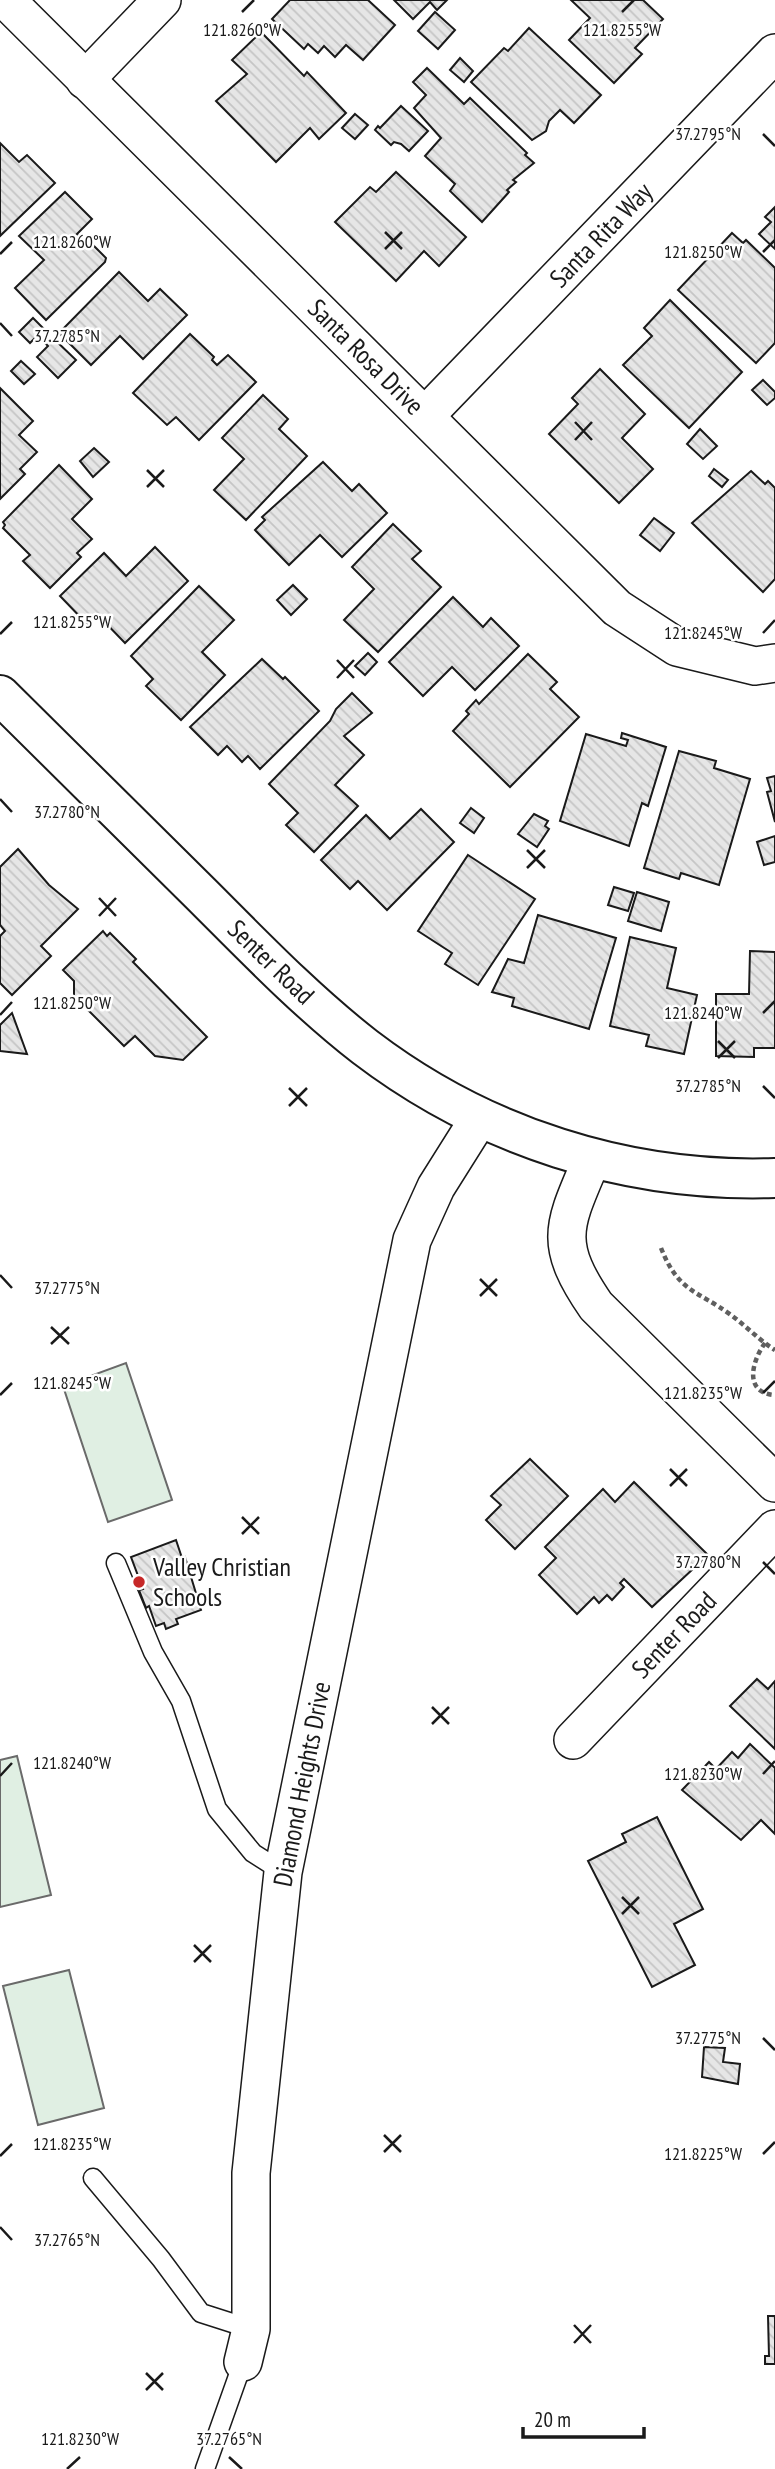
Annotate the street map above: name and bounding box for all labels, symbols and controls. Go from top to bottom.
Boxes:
text: 121.8260°W [203,18,281,41]
text: 121.8255°W [583,18,661,41]
text: 37.2795°N [675,122,741,145]
street label: Santa Rita Way [542,175,659,294]
text: 121.8260°W [33,230,111,253]
text: 121.8250°W [664,240,742,263]
street label: Santa Rosa Drive [301,292,431,422]
text: 37.2785°N [34,324,100,347]
text: 121.8255°W [33,610,111,633]
text: 121.8245°W [664,621,742,644]
text: 37.2780°N [34,800,100,823]
street label: Senter Road [221,912,322,1011]
text: 121.8250°W [33,991,111,1014]
text: 121.8240°W [664,1001,742,1024]
text: 37.2785°N [675,1074,741,1097]
text: 37.2775°N [34,1276,100,1299]
text: 121.8245°W [33,1371,111,1394]
text: 121.8235°W [664,1381,742,1404]
place label: Valley Christian Schools [152,1550,291,1613]
text: 37.2780°N [675,1550,741,1573]
marker: Valley Christian Schools [131,1574,147,1590]
street label: Senter Road [624,1584,723,1685]
street label: Diamond Heights Drive [265,1679,338,1889]
text: 121.8240°W [33,1751,111,1774]
text: 121.8230°W [664,1762,742,1785]
text: 37.2775°N [675,2026,741,2049]
text: 121.8235°W [33,2132,111,2155]
text: 121.8225°W [664,2142,742,2165]
text: 37.2765°N [34,2228,100,2251]
scale bar [523,2396,644,2440]
text: 20 m [534,2406,571,2433]
text: 121.8230°W [41,2427,119,2450]
text: 37.2765°N [196,2427,262,2450]

